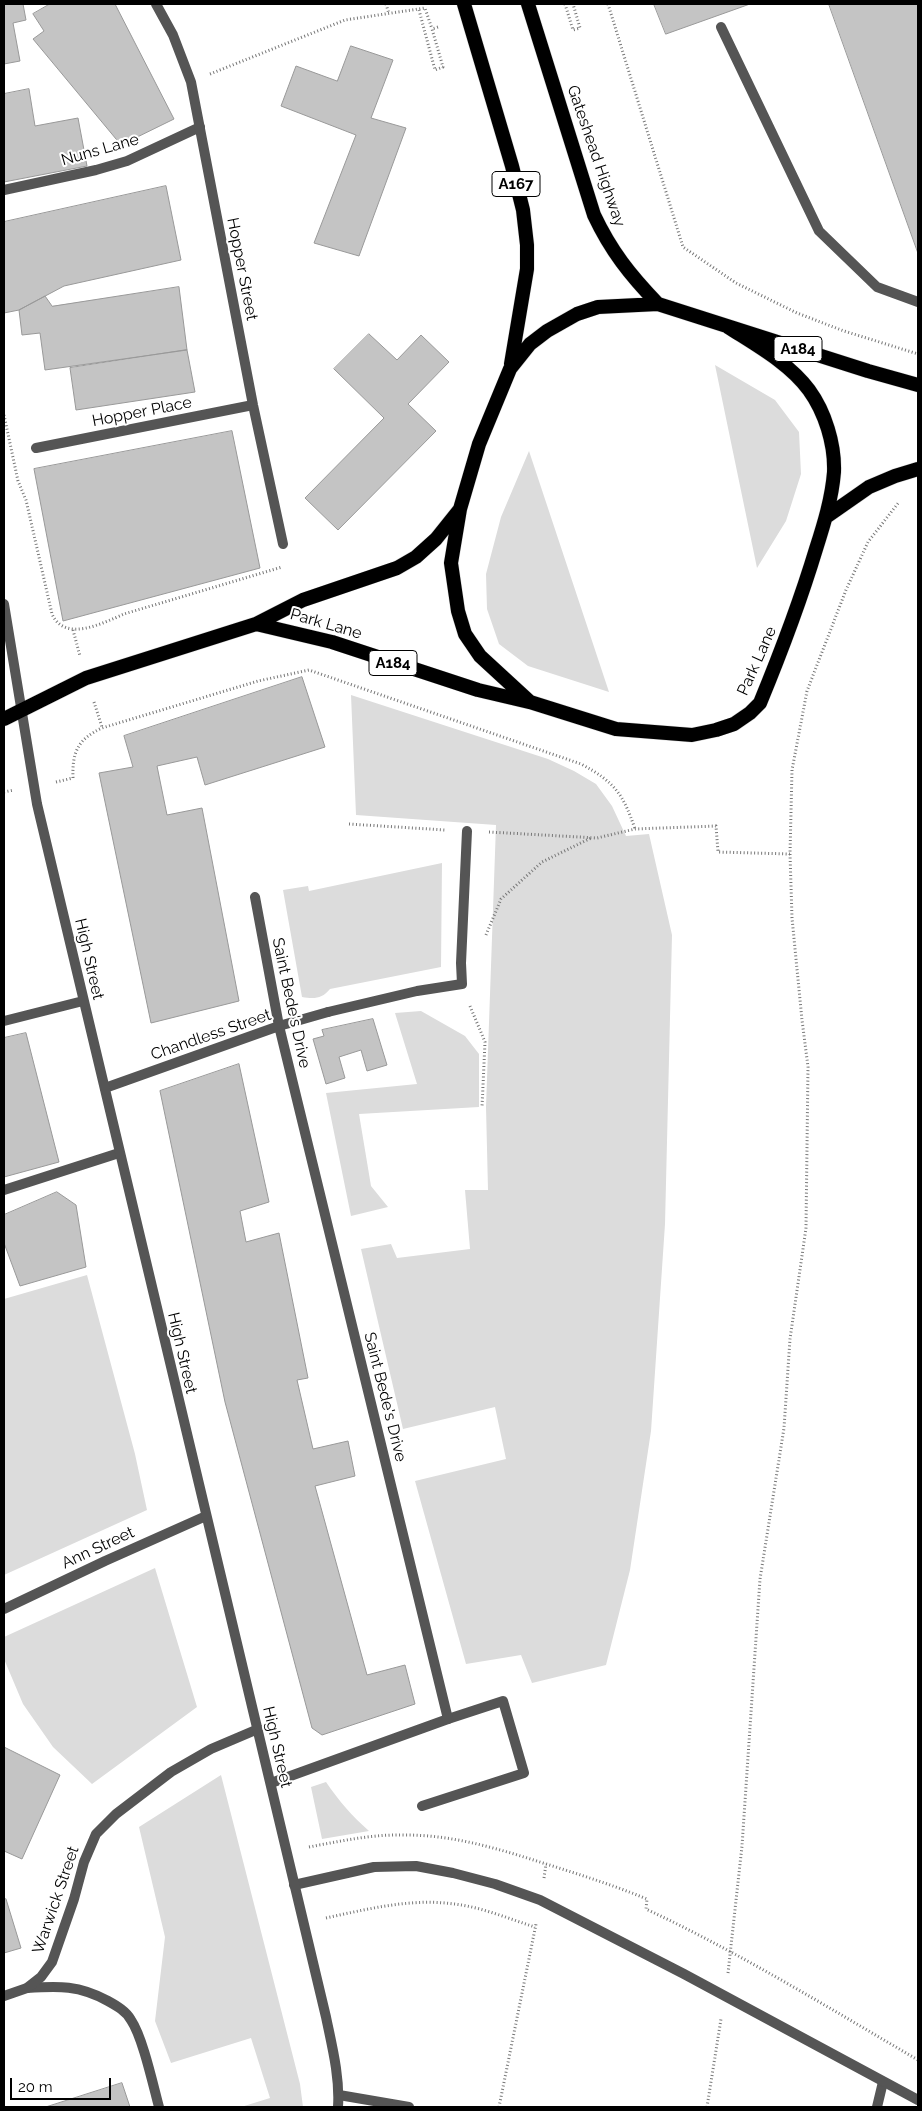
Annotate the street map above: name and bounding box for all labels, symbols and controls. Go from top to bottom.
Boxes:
street label: Gateshead Highway [563,83,629,229]
street label: Nuns Lane [59,130,141,170]
road number: A167 [492,172,540,196]
street label: Hopper Street [223,216,261,322]
road number: A184 [774,336,822,362]
street label: Hopper Place [91,393,193,431]
street label: Park Lane [288,605,364,643]
street label: Park Lane [733,624,781,698]
road number: A184 [369,650,417,676]
street label: High Street [70,916,108,1002]
street label: Saint Bede's Drive [268,936,314,1070]
street label: Chandless Street [148,1005,274,1065]
street label: High Street [163,1310,201,1396]
street label: Saint Bede's Drive [360,1330,410,1464]
street label: Ann Street [59,1523,137,1573]
street label: High Street [258,1704,296,1790]
street label: Warwick Street [29,1844,83,1956]
scale bar [12,2068,114,2100]
text: 20 m [18,2078,53,2096]

